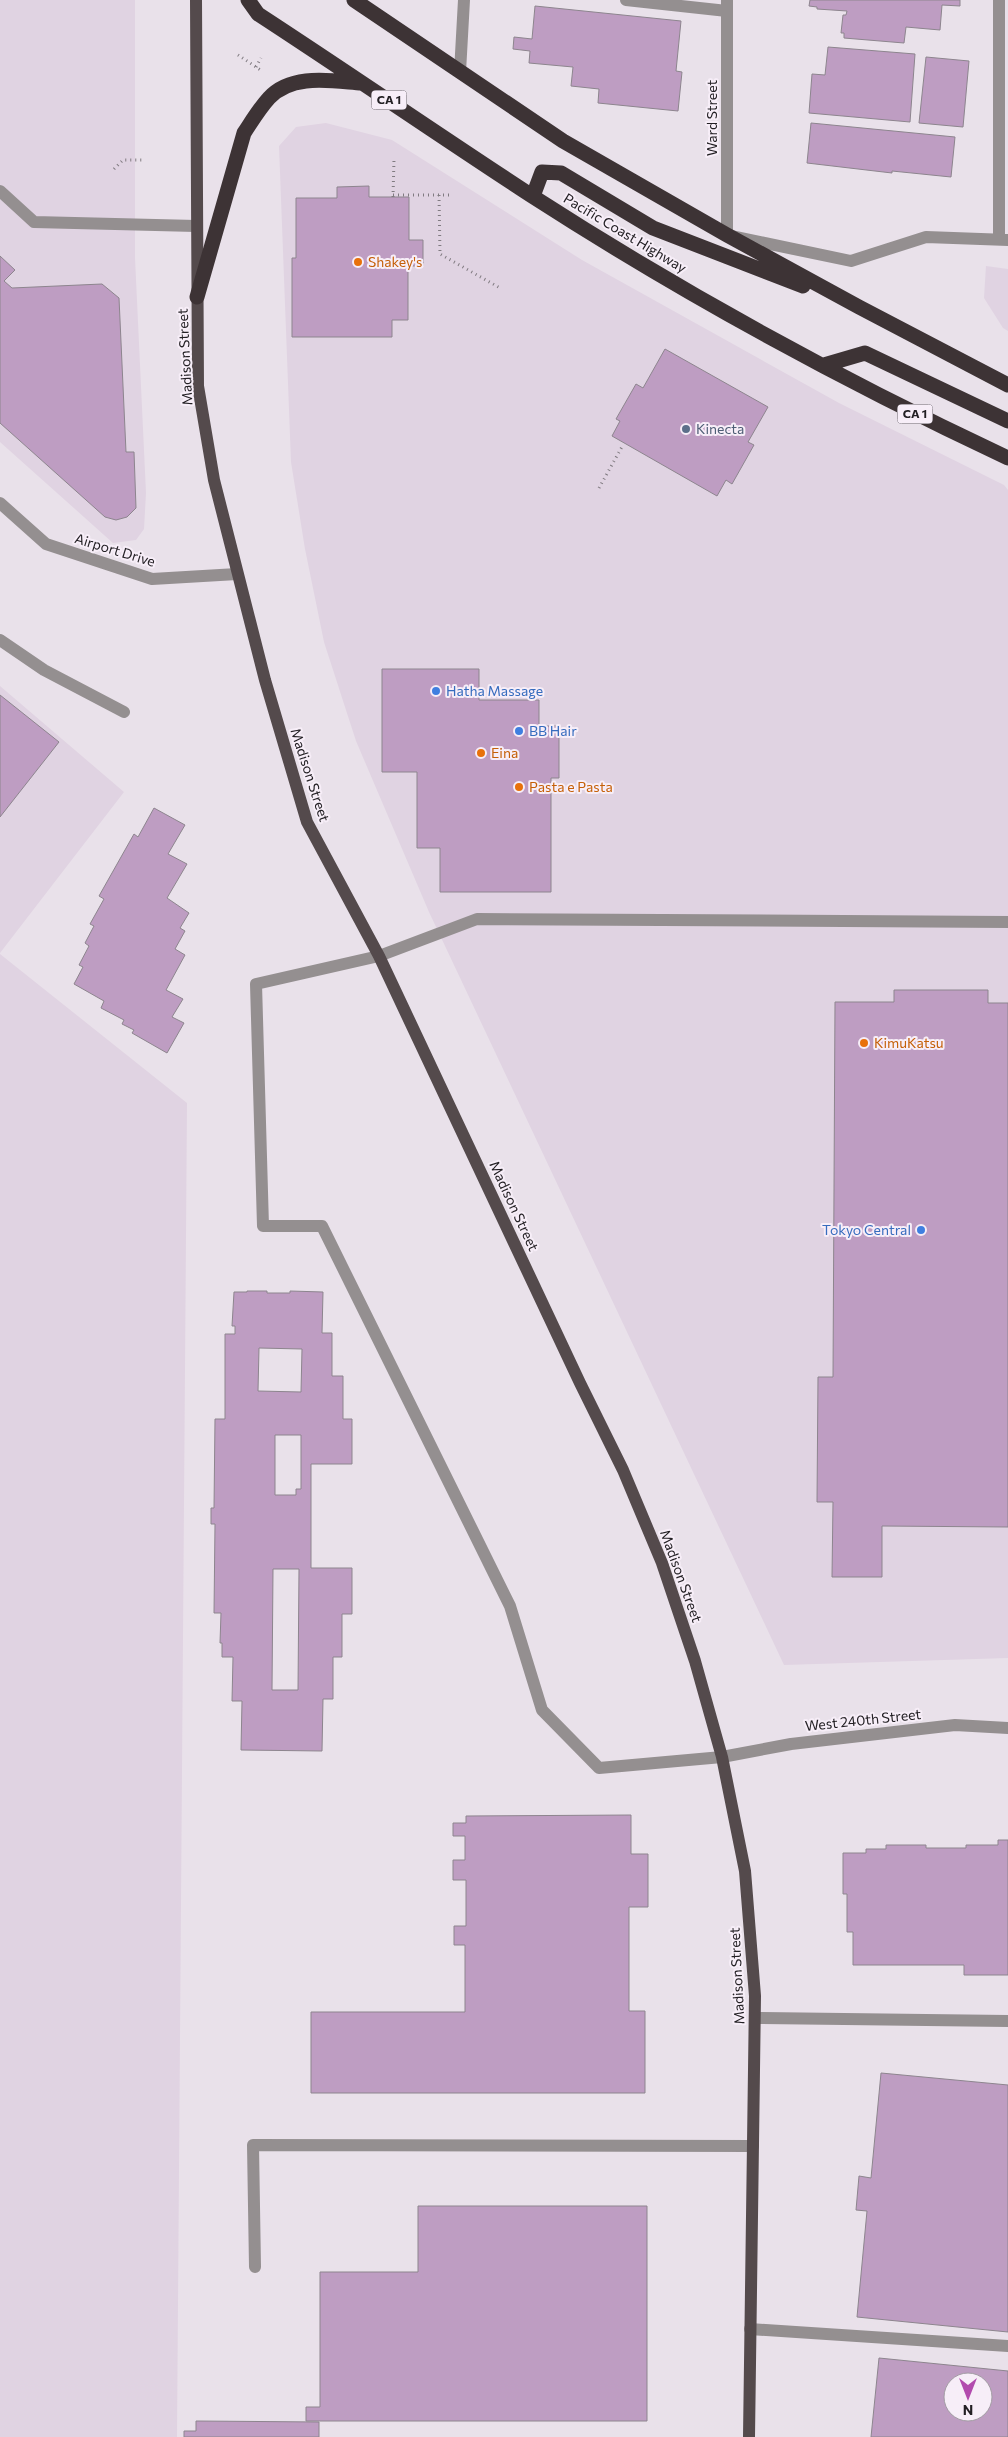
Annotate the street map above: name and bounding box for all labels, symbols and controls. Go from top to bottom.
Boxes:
street label: Ward Street [703,79,720,156]
road number: CA 1 [372,90,406,110]
street label: Pacific Coast Highway [561,189,690,276]
place label: Shakey's [368,253,422,270]
marker: Shakey's [352,256,364,268]
street label: Madison Street [173,308,196,406]
road number: CA 1 [898,404,932,424]
place label: Kinecta [696,420,744,437]
marker: Kinecta [680,423,692,435]
street label: Airport Drive [73,529,157,570]
place label: Hatha Massage [446,682,543,699]
marker: Hatha Massage [430,685,442,697]
place label: BB Hair [529,722,577,739]
marker: BB Hair [513,725,525,737]
street label: Madison Street [287,726,334,824]
place label: Eina [491,744,518,761]
marker: Eina [475,747,487,759]
place label: Pasta e Pasta [529,778,613,795]
marker: Pasta e Pasta [513,781,525,793]
place label: KimuKatsu [874,1034,944,1051]
marker: KimuKatsu [858,1037,870,1049]
street label: Madison Street [486,1158,543,1254]
place label: Tokyo Central [822,1221,911,1238]
marker: Tokyo Central [915,1224,927,1236]
street label: Madison Street [657,1527,706,1625]
street label: West 240th Street [804,1705,922,1734]
street label: Madison Street [725,1927,748,2025]
north arrow [943,2372,993,2422]
text: N [963,2402,973,2419]

